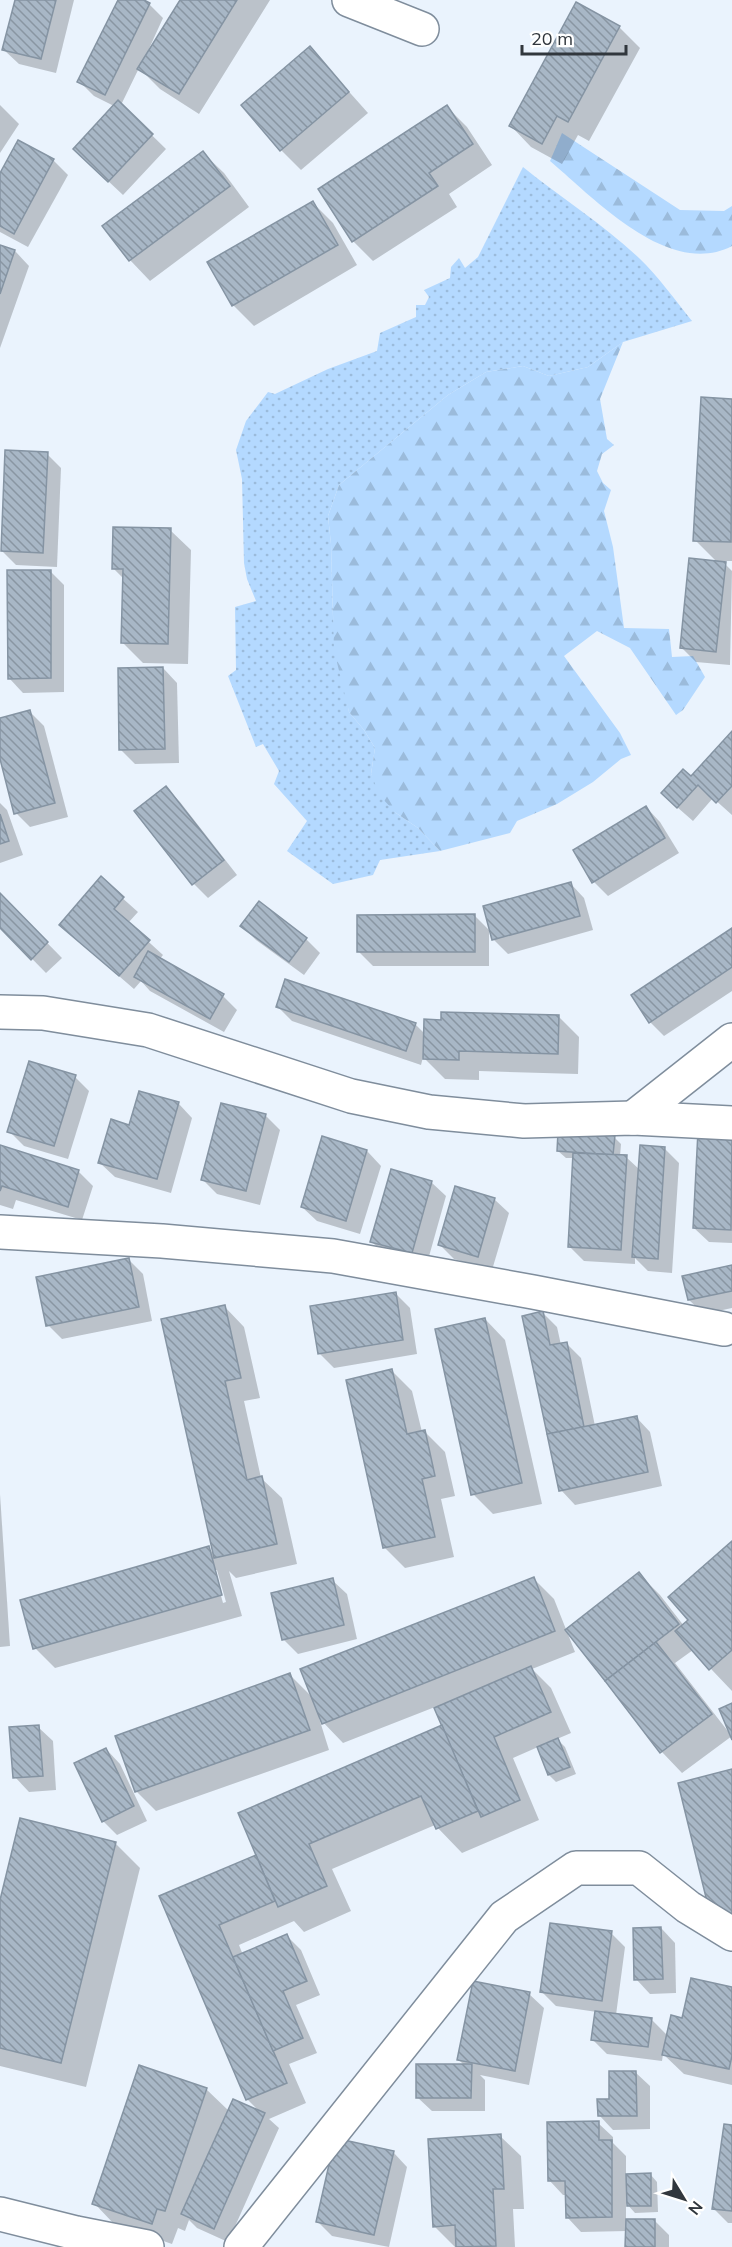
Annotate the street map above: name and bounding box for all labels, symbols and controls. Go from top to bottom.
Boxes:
scale bar [522,18,626,56]
text: 20 m [531,27,573,50]
north arrow [654,2169,714,2229]
text: N [684,2197,707,2219]

